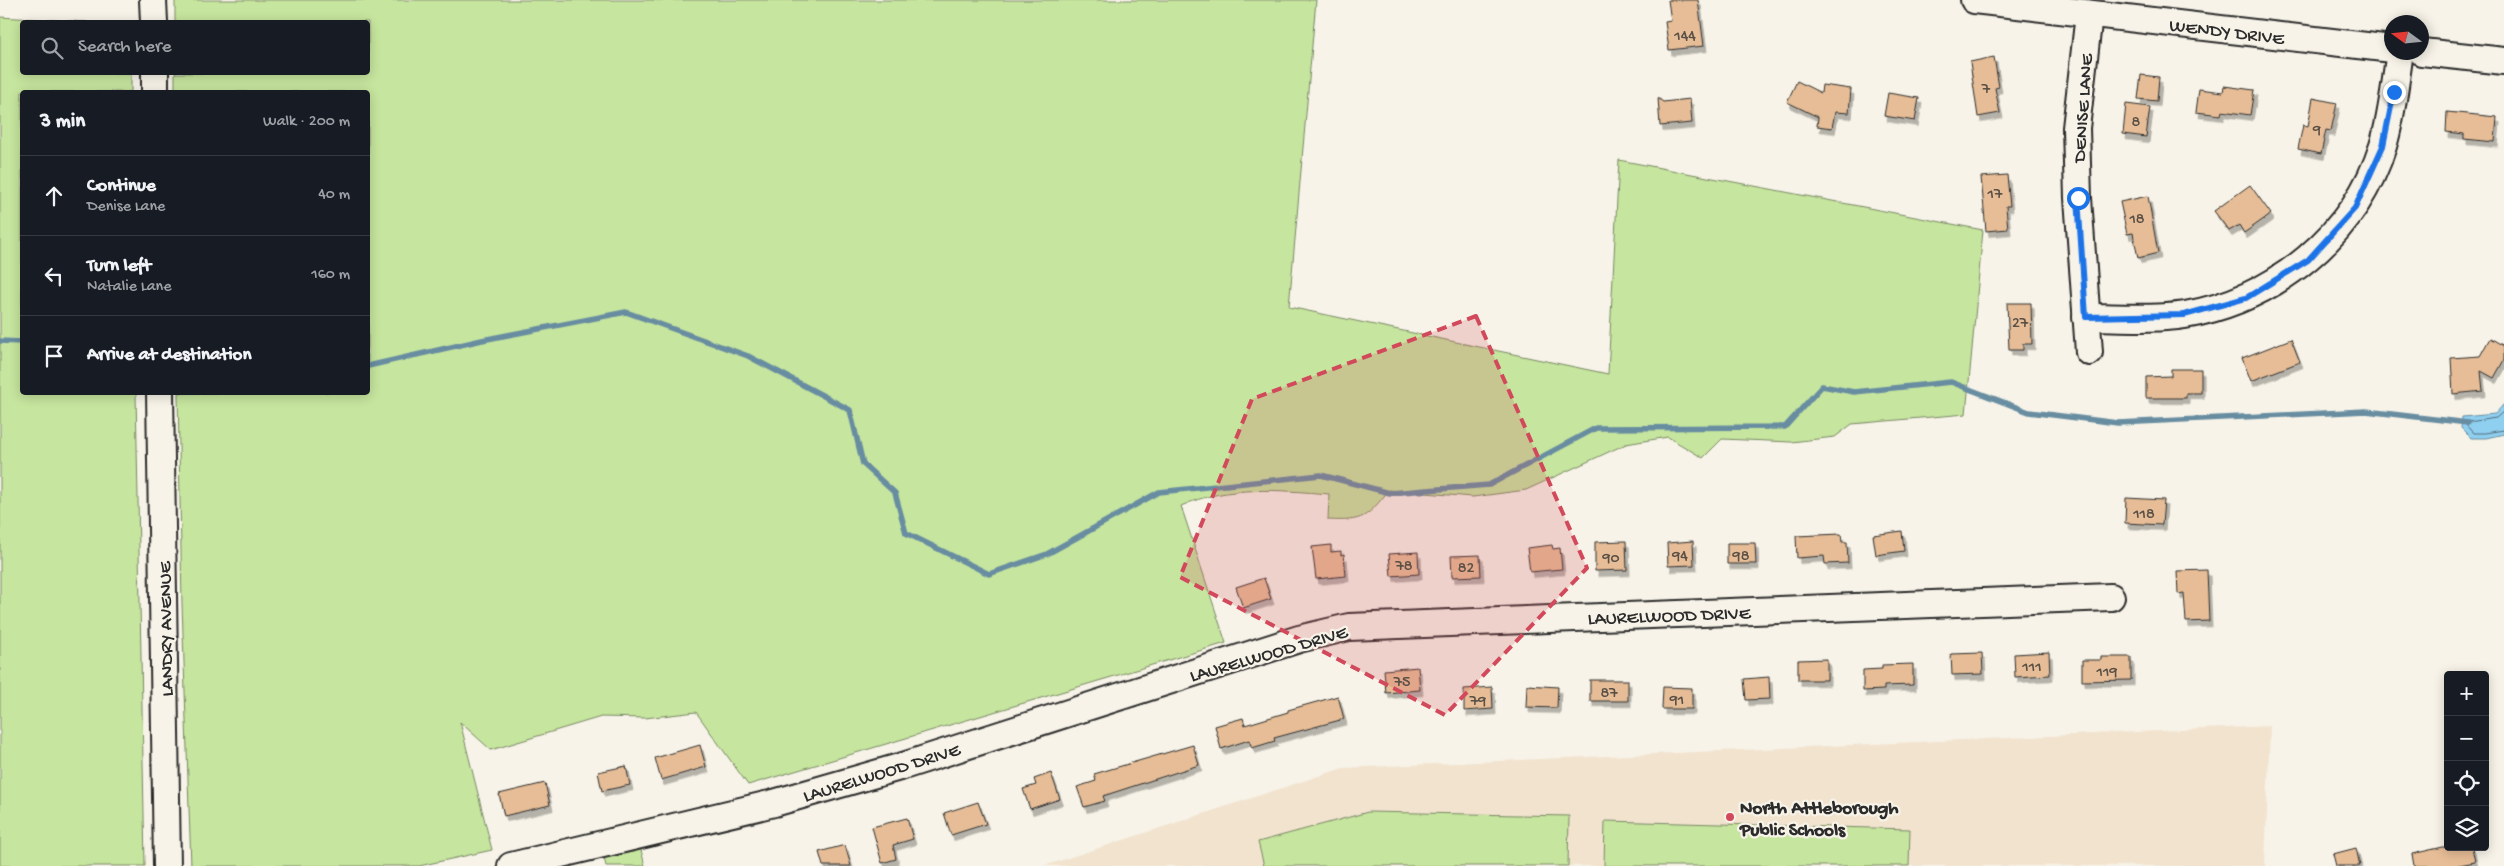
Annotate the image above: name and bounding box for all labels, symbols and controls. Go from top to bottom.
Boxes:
street label: WENDY DRIVE [2168,15,2286,52]
north arrow [2384,15,2429,60]
search box [20,20,370,75]
house number: 144 [1673,28,1696,47]
icon: search [38,34,66,62]
text: Search here [78,36,172,59]
street label: DENISE LANE [2069,52,2100,165]
house number: 7 [1981,81,1991,100]
route end [2383,81,2406,104]
text: 3 min [40,110,85,135]
text: Walk · 200 m [263,113,350,132]
house number: 8 [2132,114,2141,133]
house number: 9 [2312,122,2321,141]
text: Continue [87,175,156,198]
icon: ahead [40,182,68,210]
text: 40 m [318,186,350,205]
house number: 17 [1987,186,2003,205]
route start [2067,187,2090,210]
text: Denise Lane [87,198,165,217]
house number: 18 [2128,211,2145,230]
text: Turn left [87,255,151,278]
icon: left [40,262,68,290]
text: 160 m [311,266,350,285]
text: Natalie Lane [87,278,171,297]
house number: 27 [2012,315,2029,334]
icon: arrive [40,342,68,370]
text: Arrive at destination [87,344,251,367]
house number: 118 [2132,506,2155,525]
house number: 94 [1671,548,1688,567]
house number: 98 [1732,548,1750,567]
house number: 90 [1601,550,1620,569]
house number: 78 [1394,558,1413,577]
street label: LANDRY AVENUE [155,560,180,697]
house number: 82 [1458,560,1474,579]
street label: LAURELWOOD DRIVE [1587,603,1752,632]
street label: LAURELWOOD DRIVE [1187,622,1352,689]
house number: 111 [2021,659,2042,678]
house number: 119 [2096,664,2117,683]
map controls [2444,671,2489,851]
button: + [2444,671,2489,716]
house number: 75 [1393,674,1410,693]
house number: 87 [1600,685,1618,704]
house number: 91 [1669,692,1684,711]
house number: 79 [1469,693,1486,712]
button: − [2444,716,2489,761]
street label: LAURELWOOD DRIVE [801,739,964,809]
button: locate [2444,761,2489,806]
place label: North Attleborough Public Schools [1739,798,1899,843]
button: layers [2444,806,2489,851]
marker: North Attleborough Public Schools [1724,811,1736,823]

